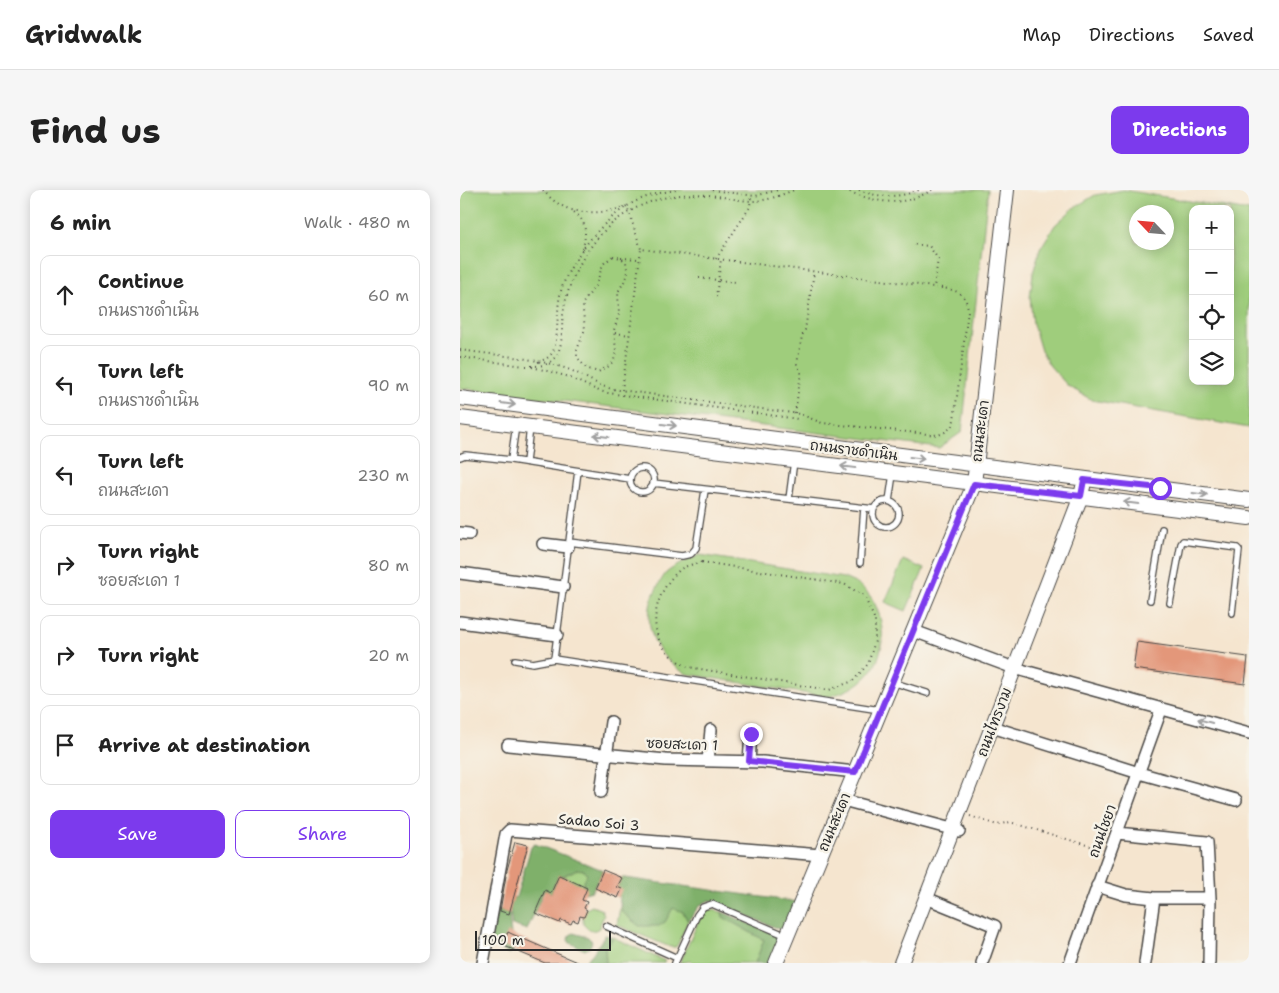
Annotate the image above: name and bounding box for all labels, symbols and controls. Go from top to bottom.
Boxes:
text: Gridwalk [25,19,142,51]
text: Map [1023,23,1061,47]
text: Directions [1089,23,1175,47]
text: Saved [1203,23,1254,47]
button: Directions [1111,106,1249,154]
text: Find us [30,107,161,154]
north arrow [1129,205,1174,250]
map controls [1189,205,1234,385]
button: + [1189,205,1234,250]
text: 6 min [50,209,111,237]
text: Walk · 480 m [304,212,410,233]
button: − [1189,250,1234,295]
text: Continue [98,269,184,294]
icon: ahead [51,281,79,309]
text: 60 m [368,285,409,306]
button: locate [1189,295,1234,340]
text: ถนนราชดำเนิน [98,300,199,321]
button: layers [1189,340,1234,385]
text: Turn left [98,359,184,384]
icon: left [51,371,79,399]
text: 90 m [368,375,409,396]
text: ถนนราชดำเนิน [98,390,199,411]
one-way arrow [500,399,516,409]
street label: ถนนสะเดา [967,399,993,463]
one-way arrow [661,420,677,430]
one-way arrow [593,431,609,441]
street label: ถนนราชดำเนิน [809,436,899,464]
text: Turn left [98,449,184,474]
one-way arrow [909,453,925,463]
icon: left [51,461,79,489]
one-way arrow [841,462,857,472]
text: 230 m [357,465,409,486]
route start [1149,477,1172,500]
text: ถนนสะเดา [98,480,169,501]
one-way arrow [1192,489,1208,499]
one-way arrow [1124,498,1140,508]
text: Turn right [98,539,199,564]
icon: right [51,551,79,579]
text: 80 m [368,555,409,576]
text: ซอยสะเดา 1 [98,570,180,591]
icon: right [51,641,79,669]
text: Turn right [98,643,199,668]
text: 20 m [368,645,409,666]
street label: ถนนไทรงาม [973,685,1015,759]
one-way arrow [1197,716,1213,725]
route end [740,723,763,746]
icon: arrive [51,731,79,759]
text: Arrive at destination [98,733,310,758]
street label: ซอยสะเดา 1 [646,734,718,754]
street label: ถนนสะเดา [814,790,854,854]
street label: ถนนไชยา [1084,802,1120,860]
street label: Sadao Soi 3 [558,809,640,835]
button: Save [50,810,225,858]
button: Share [235,810,410,858]
scale bar [475,928,611,951]
text: 100 m [482,931,524,949]

